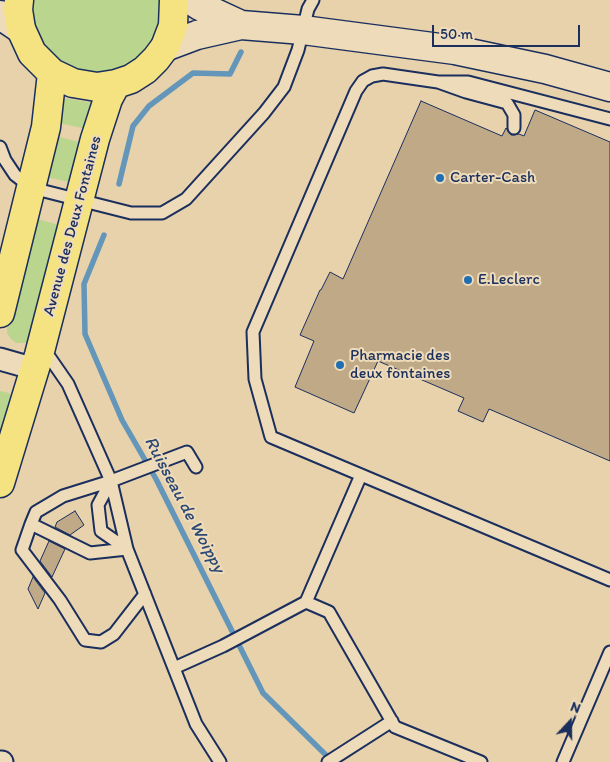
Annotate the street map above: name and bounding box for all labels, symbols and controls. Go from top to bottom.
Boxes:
scale bar [435,15,582,47]
text: 50 m [440,25,473,43]
street label: Avenue des Deux Fontaines [40,134,106,318]
place label: Carter-Cash [450,168,535,188]
marker: Carter-Cash [434,172,446,184]
place label: E.Leclerc [478,270,540,290]
marker: E.Leclerc [462,274,474,286]
place label: Pharmacie des deux fontaines [350,346,450,384]
marker: Pharmacie des deux fontaines [334,359,346,371]
water label: Ruisseau de Woippy [139,433,229,577]
north arrow [545,697,595,747]
text: N [568,698,583,717]

